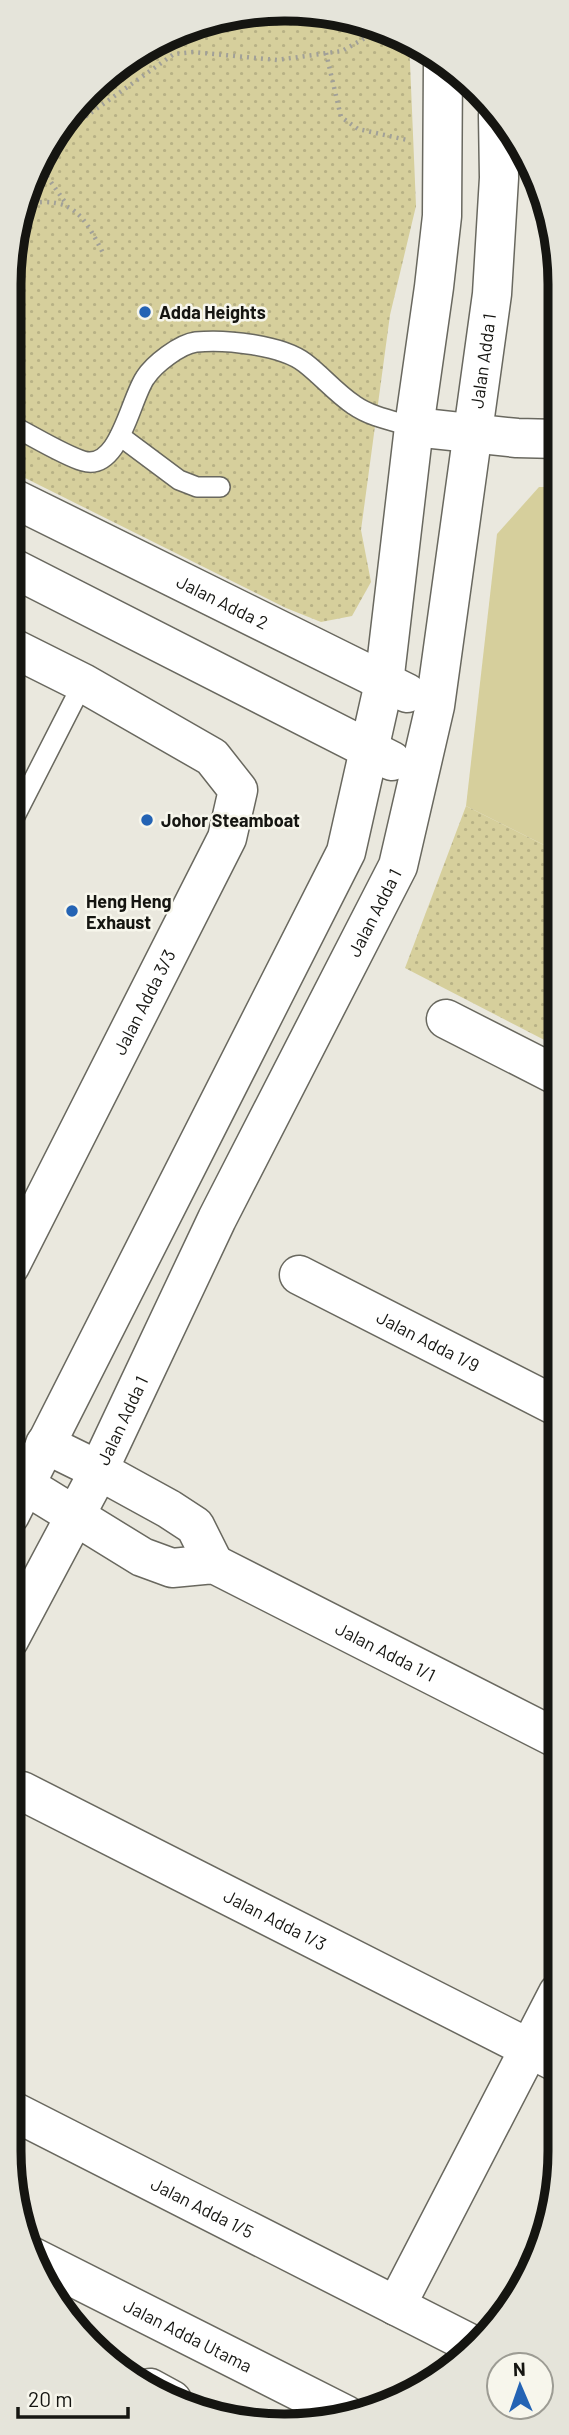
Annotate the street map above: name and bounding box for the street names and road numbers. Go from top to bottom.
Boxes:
street label: Jalan Adda 1 [465,312,500,410]
street label: Jalan Adda 2 [173,570,272,634]
street label: Jalan Adda 1 [342,865,406,960]
street label: Jalan Adda 3/3 [108,946,180,1058]
street label: Jalan Adda 1/9 [373,1306,483,1376]
street label: Jalan Adda 1 [92,1372,152,1468]
street label: Jalan Adda 1/1 [332,1617,439,1686]
street label: Jalan Adda 1/3 [220,1884,330,1955]
street label: Jalan Adda 1/5 [147,2172,257,2243]
street label: Jalan Adda Utama [120,2294,256,2377]

